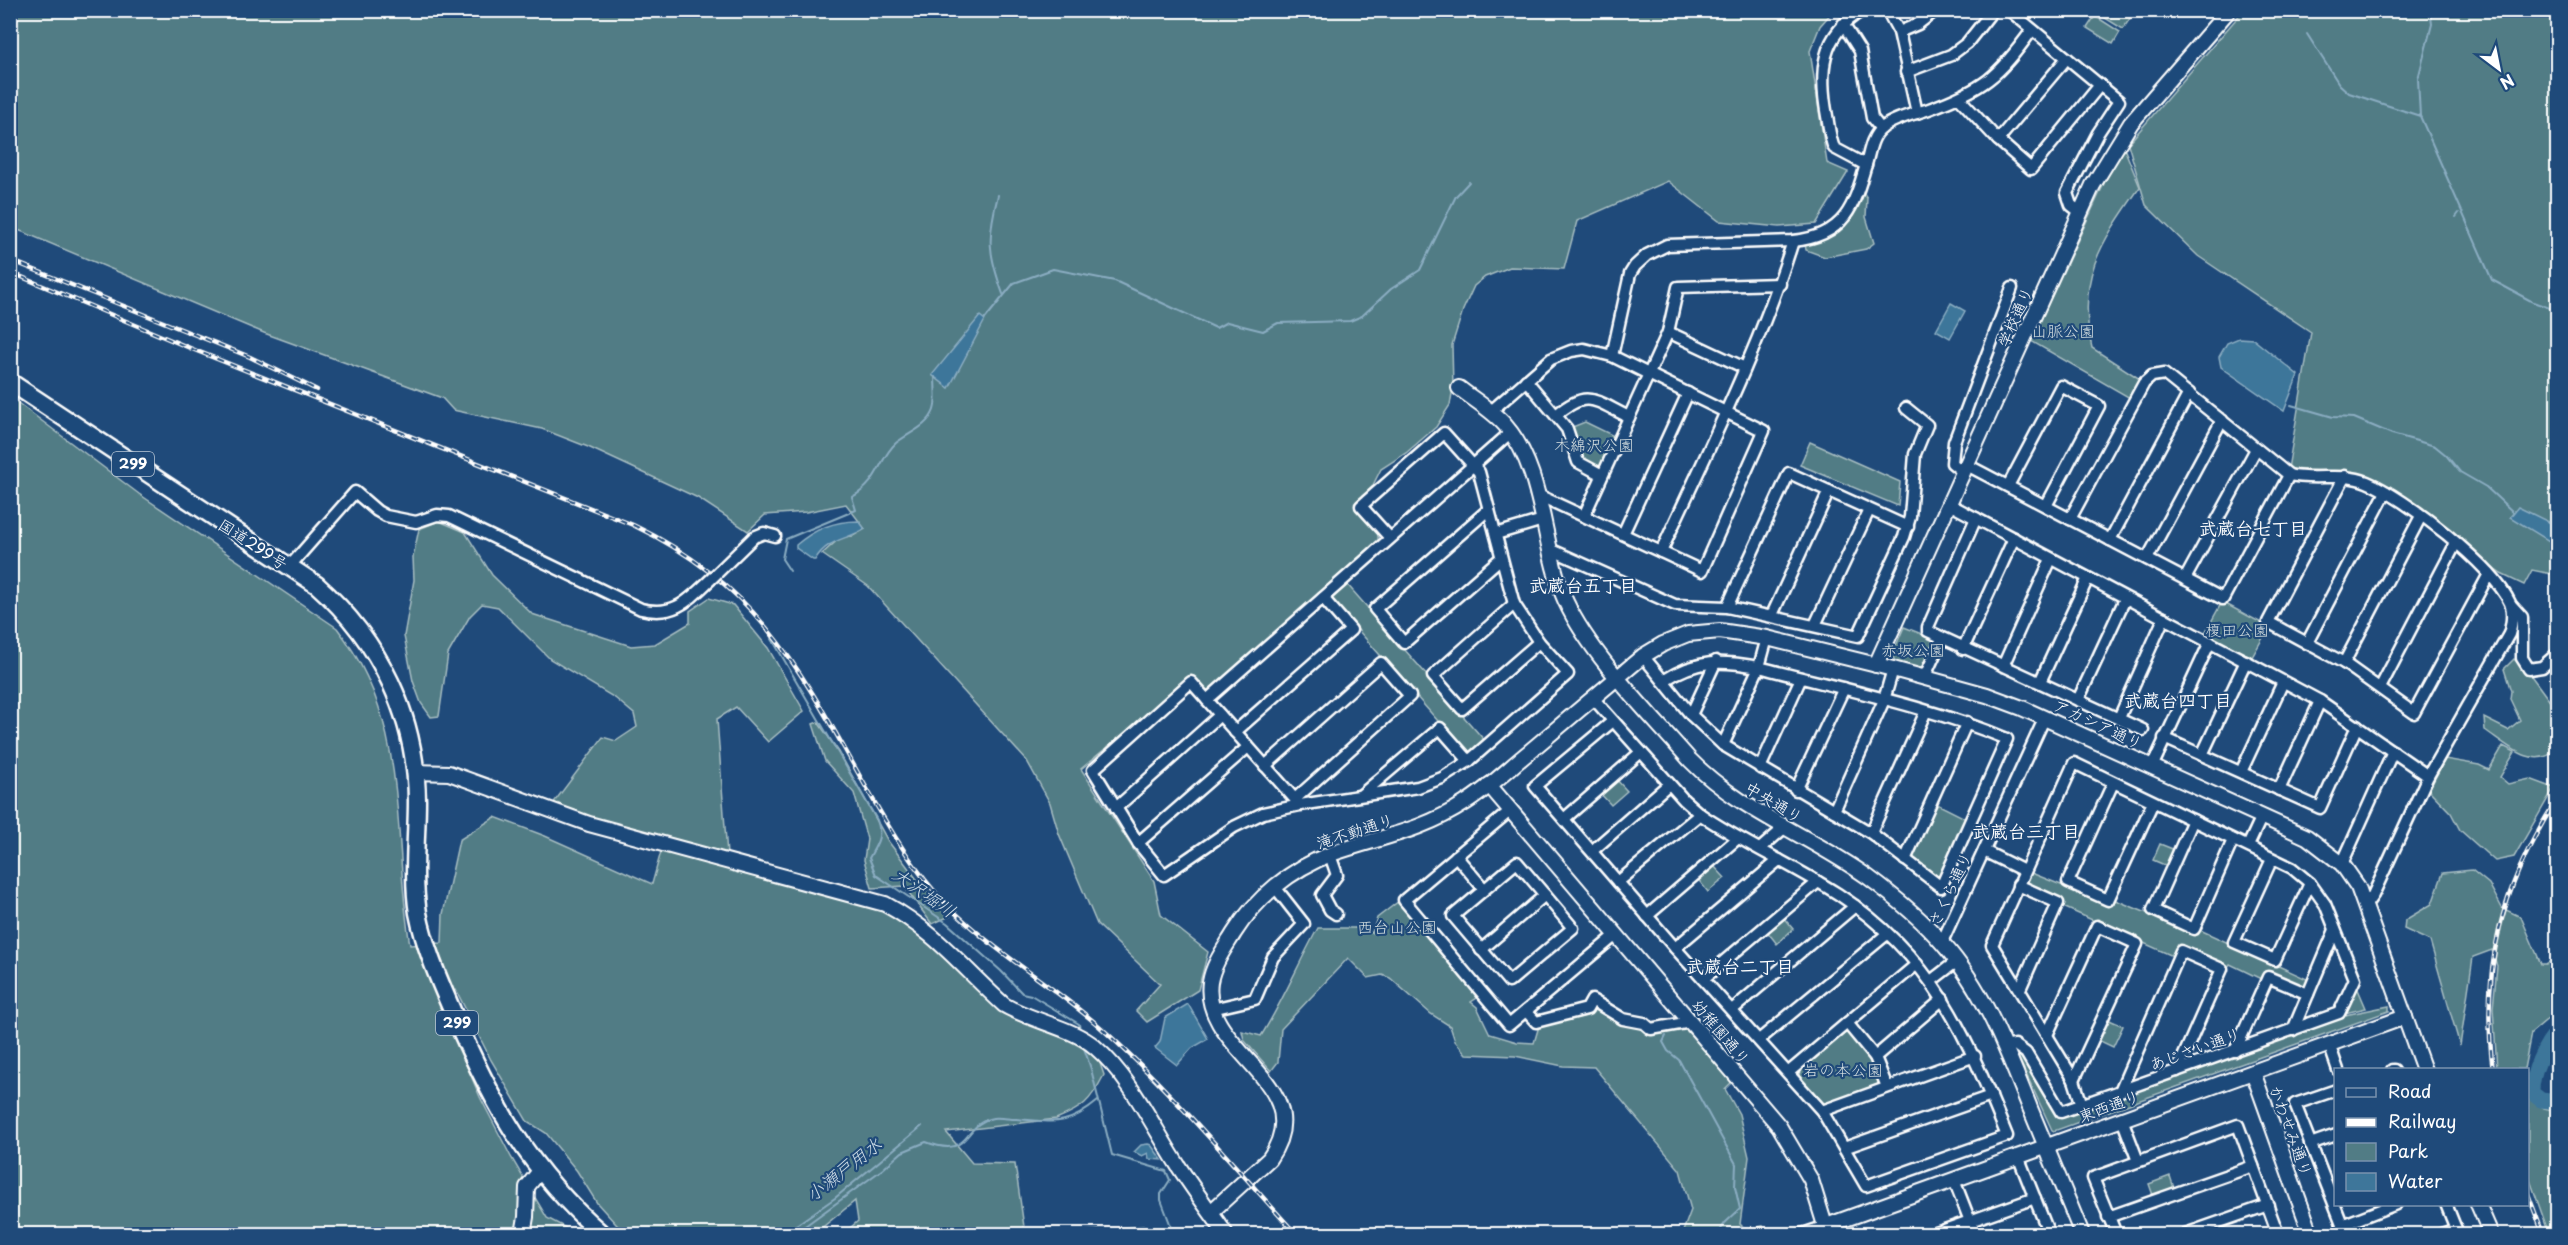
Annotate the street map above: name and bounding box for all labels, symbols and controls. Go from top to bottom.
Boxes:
north arrow [2469,39,2529,99]
text: N [2496,69,2519,96]
street label: 学校通り [1990,282,2038,351]
park label: 山脈公園 [2031,318,2095,342]
park label: 木綿沢公園 [1554,432,1634,456]
road number: 299 [112,452,154,476]
street label: 国道299号 [214,512,293,575]
district label: 武蔵台七丁目 [2199,514,2307,541]
district label: 武蔵台五丁目 [1529,571,1637,598]
park label: 榎田公園 [2205,617,2269,641]
park label: 赤坂公園 [1881,637,1945,661]
district label: 武蔵台四丁目 [2124,686,2232,713]
street label: アカシア通り [2050,692,2147,754]
street label: 中央通り [1741,774,1808,828]
street label: 滝不動通り [1313,806,1396,854]
district label: 武蔵台三丁目 [1972,817,2080,844]
street label: さくら通り [1921,847,1977,930]
water label: 大沢堀川 [888,860,962,923]
park label: 西台山公園 [1357,914,1437,938]
district label: 武蔵台二丁目 [1686,952,1794,979]
street label: 幼稚園通り [1687,993,1757,1070]
road number: 299 [436,1011,478,1035]
street label: あじさい通り [2145,1020,2244,1076]
park label: 岩の本公園 [1803,1057,1883,1081]
legend [2334,1068,2529,1206]
text: Road [2388,1077,2432,1104]
street label: かわせみ通り [2264,1081,2320,1180]
street label: 東西通り [2074,1083,2143,1127]
text: Railway [2388,1107,2456,1134]
water label: 小瀬戸用水 [799,1130,887,1207]
text: Park [2388,1137,2428,1164]
text: Water [2388,1167,2443,1194]

